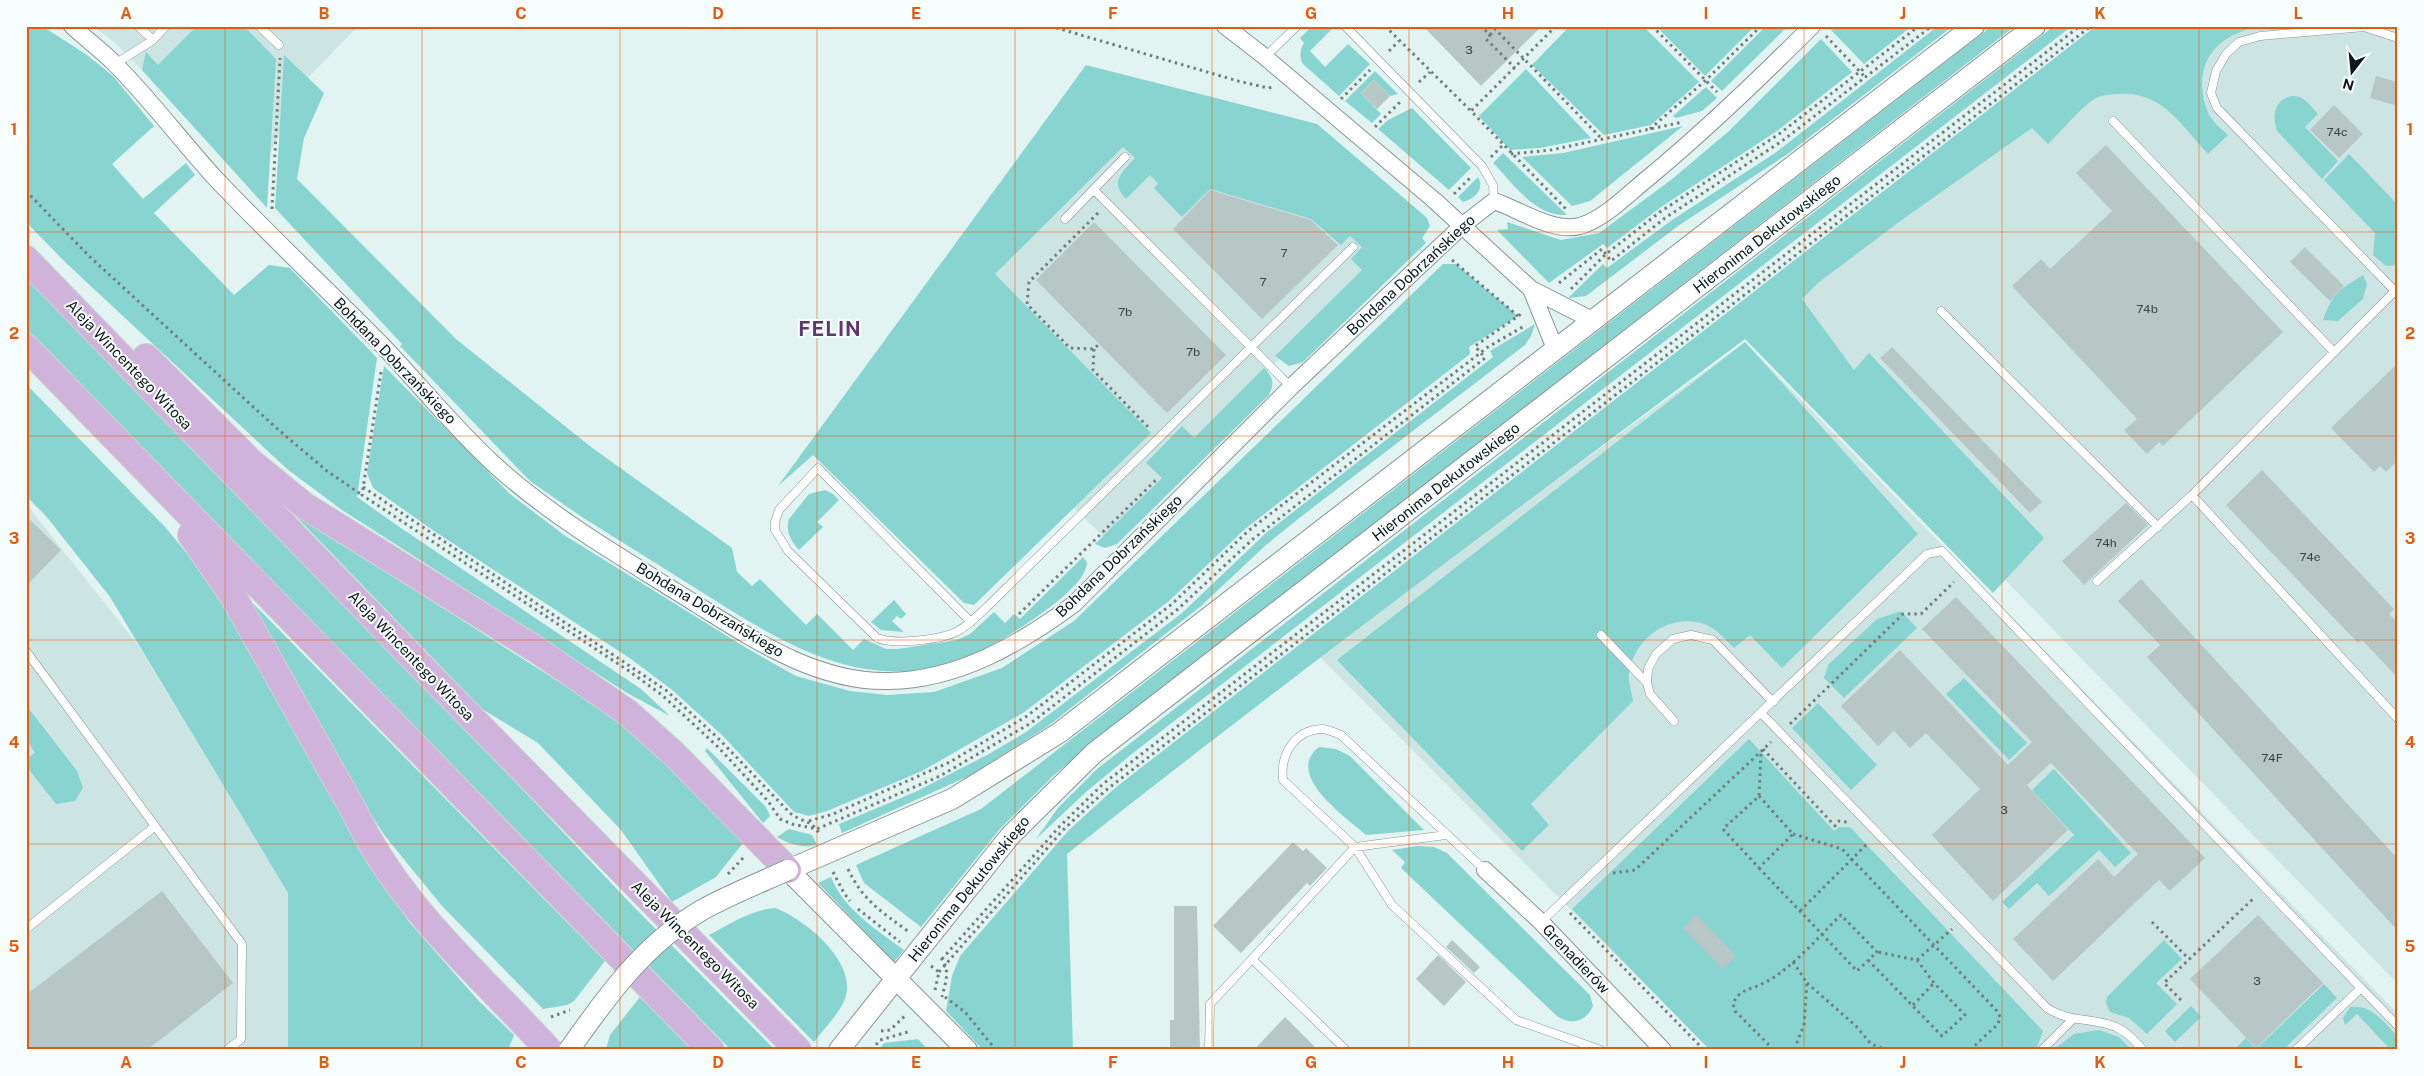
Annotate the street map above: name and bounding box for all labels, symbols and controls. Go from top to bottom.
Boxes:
text: A [120,4,132,23]
text: B [319,4,330,23]
text: C [515,4,527,23]
text: D [712,4,724,23]
text: E [911,4,921,23]
text: F [1108,4,1118,23]
text: G [1305,4,1317,23]
text: H [1502,4,1514,23]
text: I [1704,4,1708,23]
text: J [1900,4,1906,23]
text: K [2094,4,2106,23]
text: L [2293,4,2303,23]
house number: 3 [1465,43,1473,57]
north arrow [2326,48,2376,98]
text: N [2341,75,2356,94]
text: 1 [11,120,17,139]
text: 1 [2407,120,2413,139]
house number: 74c [2327,125,2347,139]
street label: Hieronima Dekutowskiego [1690,171,1844,296]
street label: Bohdana Dobrzańskiego [1343,211,1478,338]
house number: 7 [1280,246,1288,260]
house number: 7 [1259,275,1267,289]
street label: Bohdana Dobrzańskiego [331,294,460,427]
street label: Aleja Wincentego Witosa [63,296,196,433]
house number: 74b [2136,302,2158,316]
house number: 7b [1118,305,1132,319]
district label: FELIN [798,317,862,341]
text: 2 [9,324,19,343]
text: 2 [2405,324,2415,343]
house number: 7b [1186,345,1200,359]
street label: Hieronima Dekutowskiego [1369,419,1523,544]
street label: Bohdana Dobrzańskiego [1052,491,1185,620]
text: 3 [9,529,19,548]
text: 3 [2405,529,2415,548]
house number: 74h [2095,536,2117,550]
house number: 74e [2299,550,2321,564]
street label: Bohdana Dobrzańskiego [634,559,787,660]
street label: Aleja Wincentego Witosa [345,587,478,724]
text: 4 [9,733,20,752]
text: 4 [2405,733,2416,752]
house number: 74F [2261,751,2283,765]
house number: 3 [2000,803,2008,817]
street label: Hieronima Dekutowskiego [905,812,1033,965]
street label: Aleja Wincentego Witosa [628,877,763,1012]
street label: Grenadierów [1539,921,1614,997]
text: 5 [9,937,20,956]
text: 5 [2405,937,2416,956]
house number: 3 [2253,974,2261,988]
text: A [120,1053,132,1072]
text: B [319,1053,330,1072]
text: C [515,1053,527,1072]
text: D [712,1053,724,1072]
text: E [911,1053,921,1072]
text: F [1108,1053,1118,1072]
text: G [1305,1053,1317,1072]
text: H [1502,1053,1514,1072]
text: I [1704,1053,1708,1072]
text: J [1900,1053,1906,1072]
text: K [2094,1053,2106,1072]
text: L [2293,1053,2303,1072]

